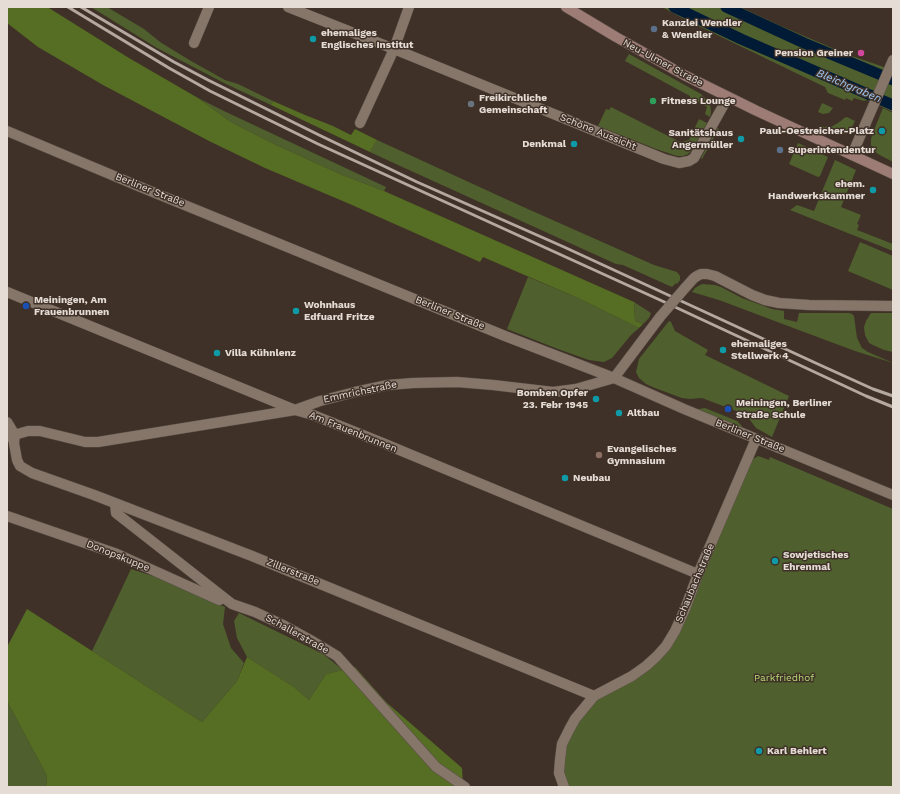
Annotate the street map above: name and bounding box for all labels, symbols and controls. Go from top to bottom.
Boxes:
place label: Kanzlei Wendler & Wendler [662,17,742,40]
marker: Kanzlei Wendler & Wendler [649,24,659,34]
place label: ehemaliges Englisches Institut [321,27,413,50]
marker: ehemaliges Englisches Institut [308,34,318,44]
street label: Neu-Ulmer Straße [621,37,705,89]
place label: Pension Greiner [775,47,853,59]
marker: Pension Greiner [856,48,866,58]
water label: Bleichgraben [815,66,883,106]
place label: Freikirchliche Gemeinschaft [479,92,547,116]
place label: Fitness Lounge [661,95,736,107]
marker: Fitness Lounge [648,96,658,106]
marker: Freikirchliche Gemeinschaft [466,99,476,109]
street label: Schöne Aussicht [558,111,638,153]
place label: Paul-Oestreicher-Platz [759,125,874,137]
marker: Paul-Oestreicher-Platz [877,126,887,136]
place label: Sanitätshaus Angermüller [668,127,733,150]
marker: Sanitätshaus Angermüller [736,134,746,144]
place label: Denkmal [522,138,566,150]
marker: Denkmal [569,139,579,149]
place label: Superintendentur [788,144,876,156]
marker: Superintendentur [775,145,785,155]
street label: Berliner Straße [114,171,186,209]
place label: ehem. Handwerkskammer [768,178,865,202]
marker: ehem. Handwerkskammer [868,185,878,195]
place label: Meiningen, Am Frauenbrunnen [34,294,109,318]
street label: Berliner Straße [414,294,486,332]
place label: Wohnhaus Edfuard Fritze [304,299,374,322]
marker: Meiningen, Am Frauenbrunnen [21,301,31,311]
marker: Wohnhaus Edfuard Fritze [291,306,301,316]
place label: ehemaliges Stellwerk 4 [731,338,789,362]
marker: ehemaliges Stellwerk 4 [718,345,728,355]
place label: Villa Kühnlenz [225,347,296,359]
marker: Villa Kühnlenz [212,348,222,358]
street label: Emmrichstraße [322,378,398,406]
place label: Bomben Opfer 23. Febr 1945 [517,387,588,410]
marker: Bomben Opfer 23. Febr 1945 [591,394,601,404]
place label: Meiningen, Berliner Straße Schule [736,397,832,420]
marker: Meiningen, Berliner Straße Schule [723,404,733,414]
place label: Altbau [627,407,660,419]
marker: Altbau [614,408,624,418]
street label: Am Frauenbrunnen [307,409,399,455]
street label: Berliner Straße [714,417,786,455]
place label: Evangelisches Gymnasium [607,443,677,466]
marker: Evangelisches Gymnasium [594,450,604,460]
place label: Neubau [573,472,611,484]
marker: Neubau [560,473,570,483]
street label: Donopskuppe [85,538,151,574]
street label: Schaubachstraße [673,542,717,624]
place label: Sowjetisches Ehrenmal [783,549,849,572]
street label: Zillerstraße [265,556,321,588]
marker: Sowjetisches Ehrenmal [770,556,780,566]
street label: Schallerstraße [263,612,331,656]
park label: Parkfriedhof [754,672,814,684]
place label: Karl Behlert [767,745,827,757]
marker: Karl Behlert [754,746,764,756]

